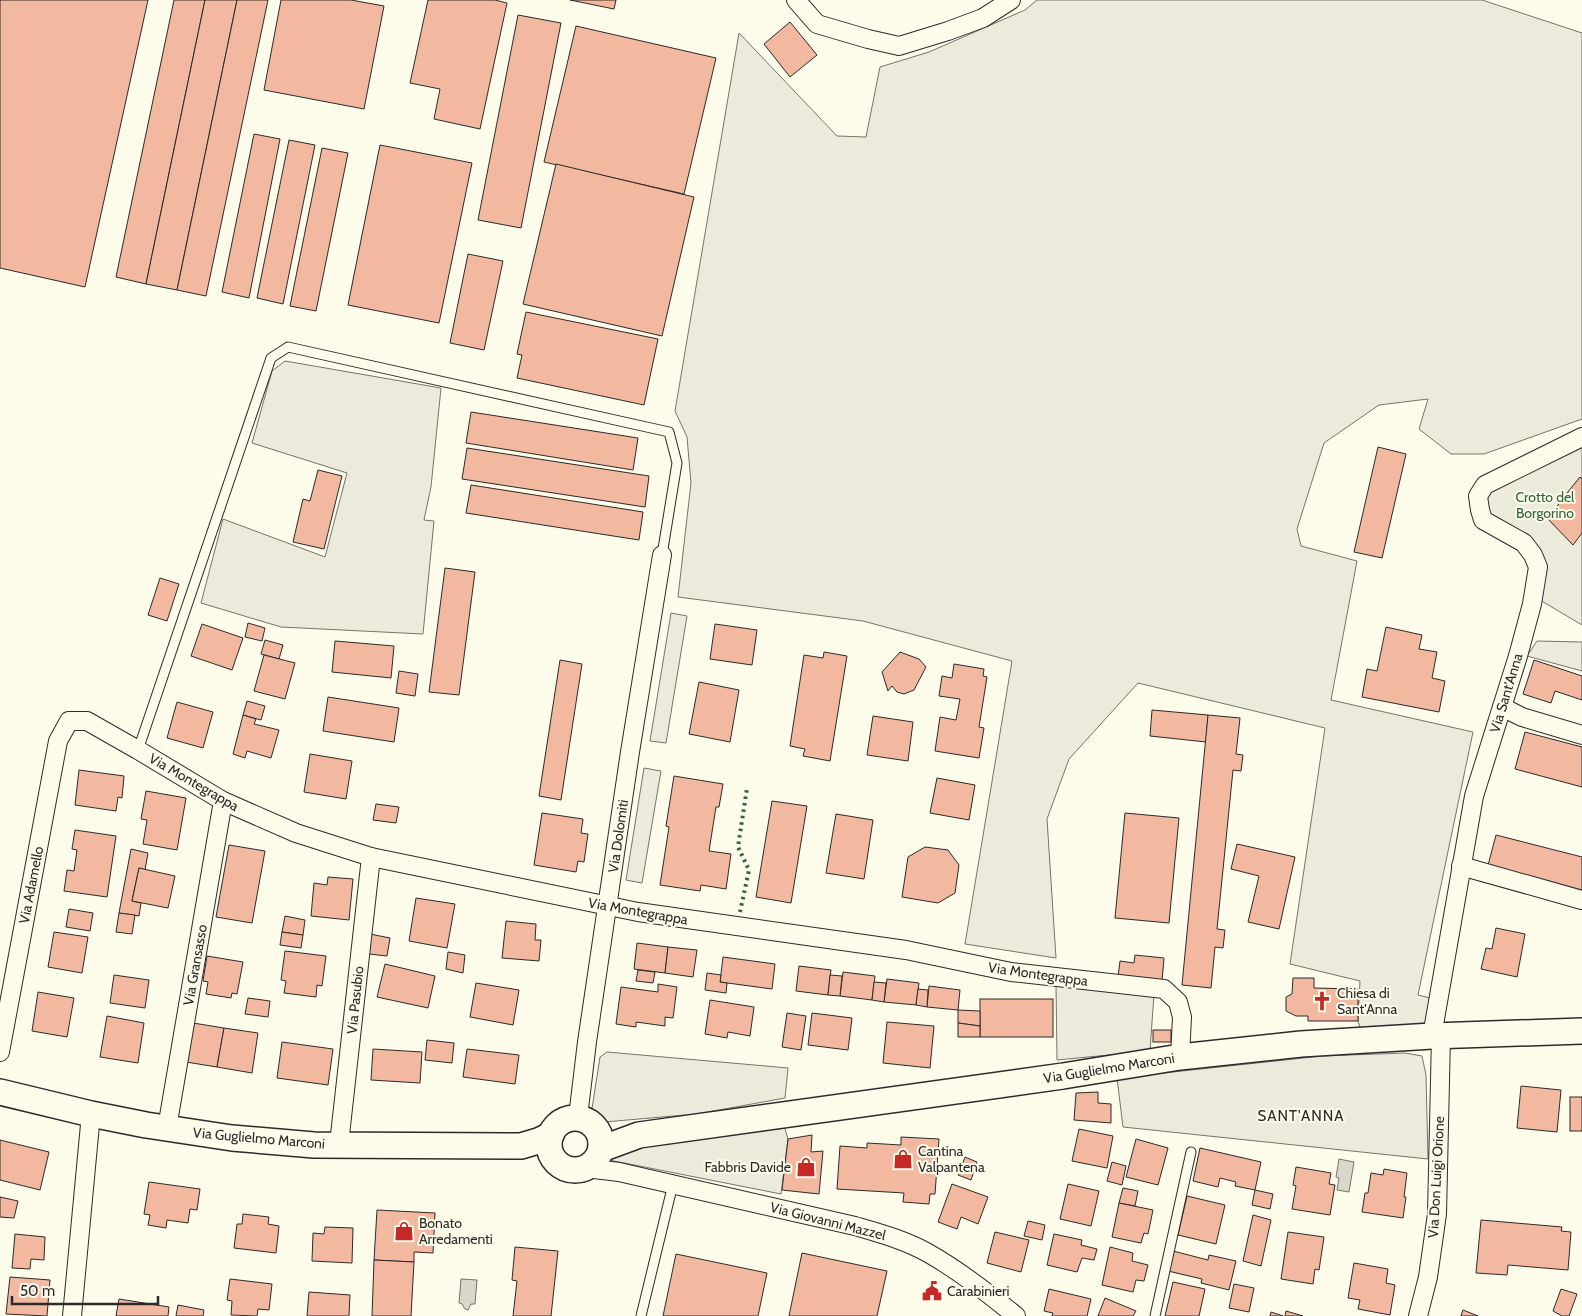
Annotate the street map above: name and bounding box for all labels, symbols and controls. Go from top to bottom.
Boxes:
park label: Crotto del Borgorino [1516,488,1575,522]
street label: Via Sant'Anna [1485,651,1527,735]
street label: Via Montegrappa [146,749,242,815]
street label: Via Dolomiti [604,798,632,874]
street label: Via Adamello [15,844,47,925]
street label: Via Montegrappa [587,893,689,929]
street label: Via Gransasso [179,923,211,1007]
street label: Via Montegrappa [987,958,1089,990]
street label: Via Pasubio [342,965,368,1035]
place label: Chiesa di Sant'Anna [1337,984,1397,1018]
church icon: Chiesa di Sant'Anna [1311,990,1333,1012]
street label: Via Guglielmo Marconi [1042,1049,1176,1087]
district label: SANT'ANNA [1257,1107,1345,1125]
street label: Via Don Luigi Orione [1424,1116,1448,1238]
street label: Via Guglielmo Marconi [192,1123,326,1153]
place label: Cantina Valpantena [918,1142,985,1176]
shop icon: Cantina Valpantena [892,1148,914,1170]
shop icon: Fabbris Davide [795,1156,817,1178]
place label: Fabbris Davide [705,1158,791,1176]
street label: Via Giovanni Mazzel [768,1198,888,1244]
place label: Bonato Arredamenti [419,1214,493,1248]
shop icon: Bonato Arredamenti [393,1220,415,1242]
scale bar [12,1274,159,1306]
public building icon: Carabinieri [921,1280,943,1302]
text: 50 m [20,1282,55,1300]
place label: Carabinieri [947,1282,1010,1300]

